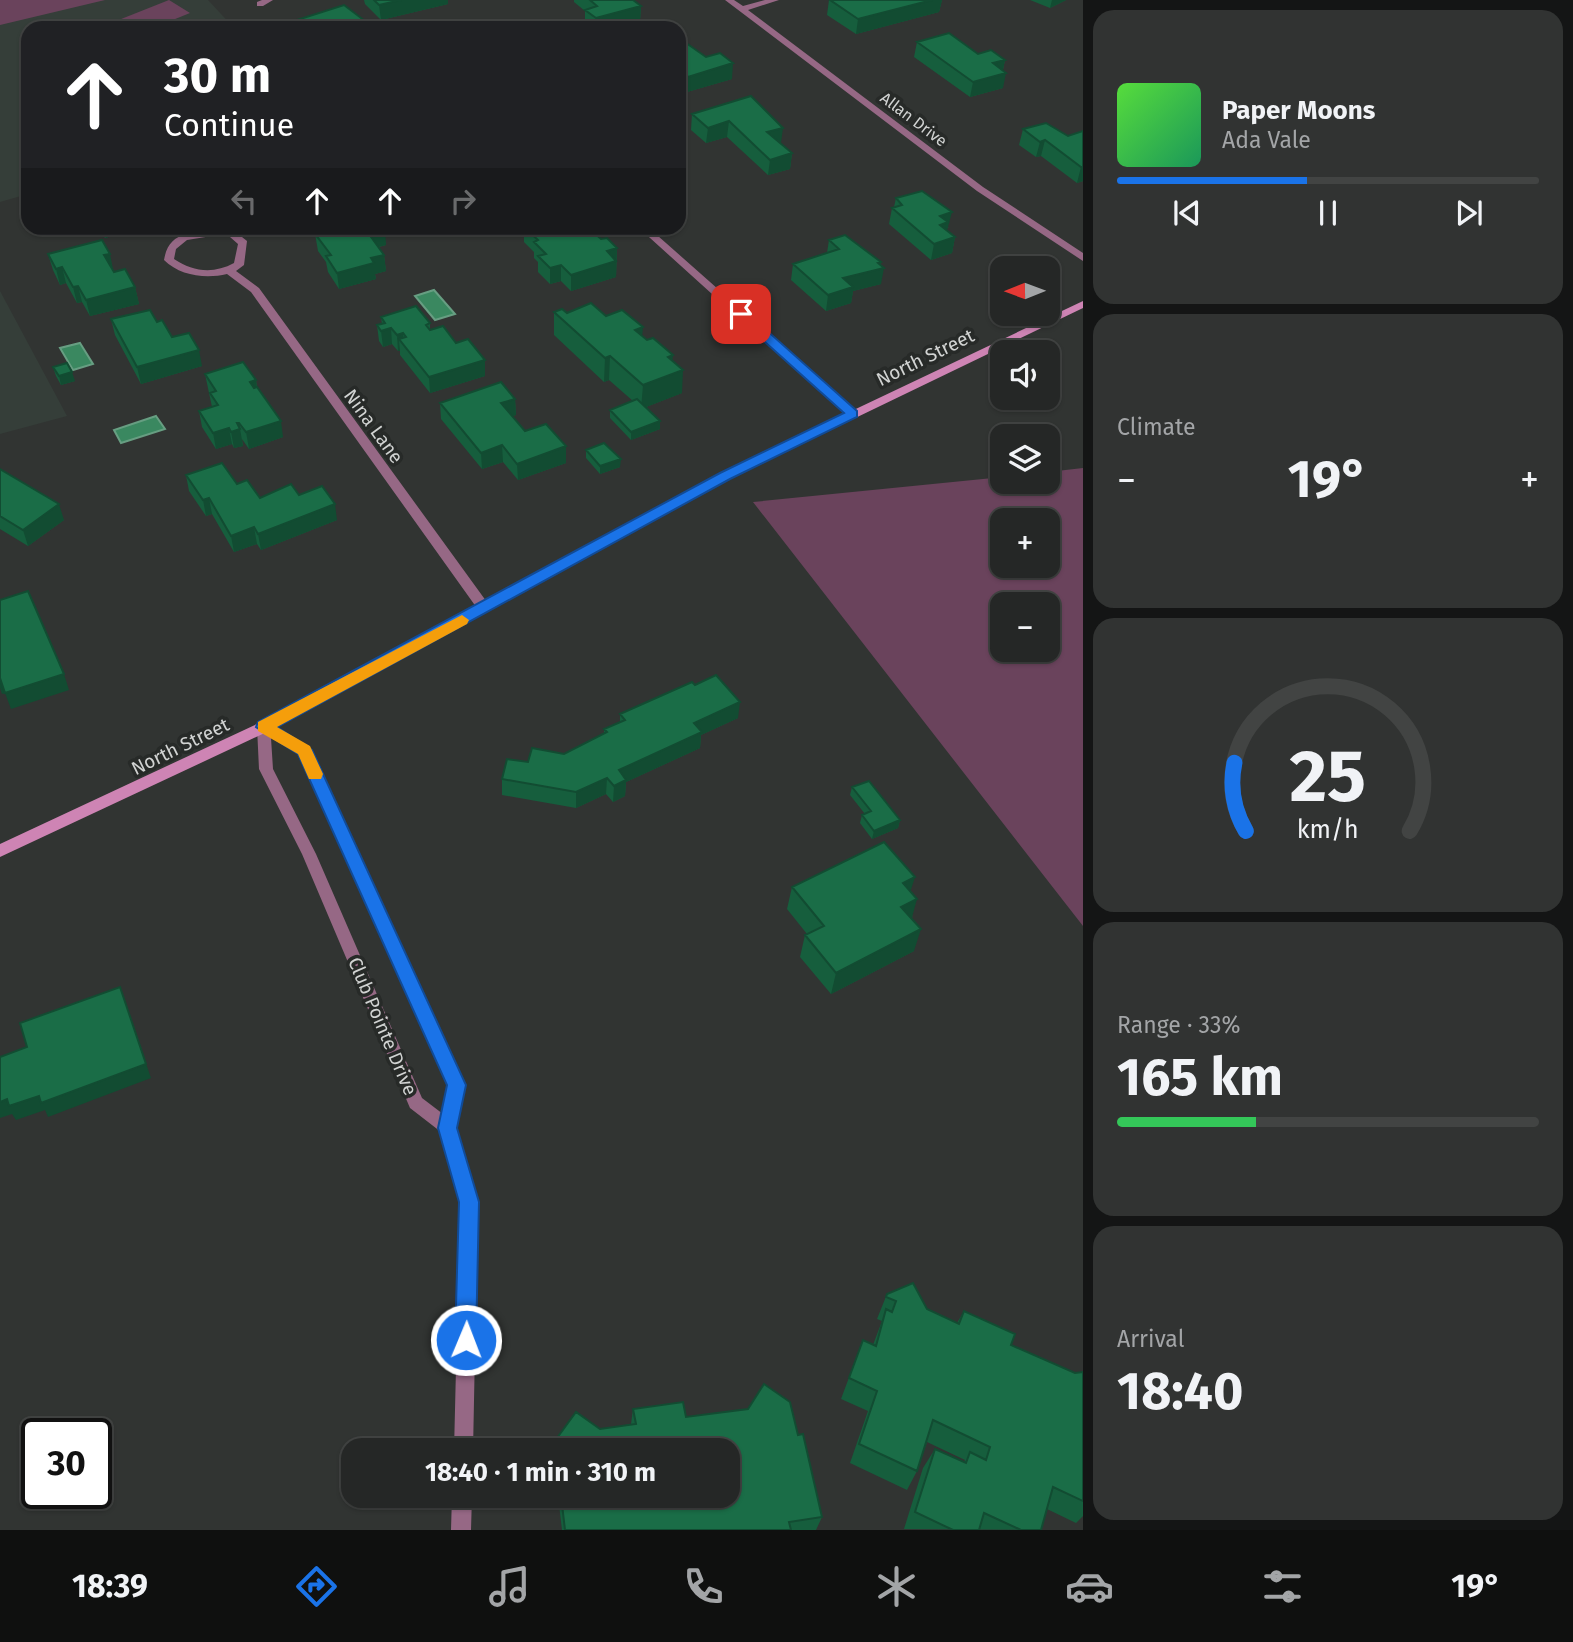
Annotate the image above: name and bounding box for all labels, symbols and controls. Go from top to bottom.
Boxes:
text: 30 m [164,46,271,105]
icon: ahead [49,49,140,140]
street label: Allan Drive [877,88,951,151]
text: Paper Moons [1222,95,1375,126]
text: Continue [164,106,294,144]
text: Ada Vale [1222,126,1311,154]
icon: left [225,182,263,220]
icon: ahead [298,182,336,220]
icon: ahead [371,182,409,220]
icon: right [444,182,482,220]
icon: previous [1168,194,1206,232]
icon: pause [1309,194,1347,232]
icon: next [1450,194,1488,232]
north arrow [990,256,1060,326]
map controls [990,256,1060,662]
pin [711,284,771,344]
icon: arrive [722,295,760,333]
street label: North Street [873,324,978,391]
button: sound [990,340,1060,410]
street label: Nina Lane [339,385,408,468]
text: Climate [1117,413,1196,441]
button: layers [990,424,1060,494]
text: 19° [1288,448,1368,511]
text: − [1117,457,1136,503]
text: + [1520,457,1539,503]
button: + [990,508,1060,578]
button: − [990,592,1060,662]
street label: North Street [128,713,233,780]
text: 25 [1290,733,1366,820]
text: km/h [1297,815,1359,845]
street label: Club Pointe Drive [343,954,422,1099]
text: Range · 33% [1117,1011,1240,1039]
text: 165 km [1117,1046,1283,1109]
position arrow [429,1303,503,1377]
text: Arrival [1117,1325,1184,1353]
text: 18:40 [1117,1360,1243,1423]
speed limit sign: 30 [21,1418,112,1509]
text: 18:40 · 1 min · 310 m [425,1457,656,1488]
icon: directions [292,1562,341,1611]
icon: music [485,1562,534,1611]
icon: phone [679,1562,728,1611]
icon: climate [872,1562,921,1611]
icon: car [1065,1562,1114,1611]
icon: filters [1258,1562,1307,1611]
text: 18:39 [72,1567,148,1605]
text: 19° [1451,1567,1501,1605]

